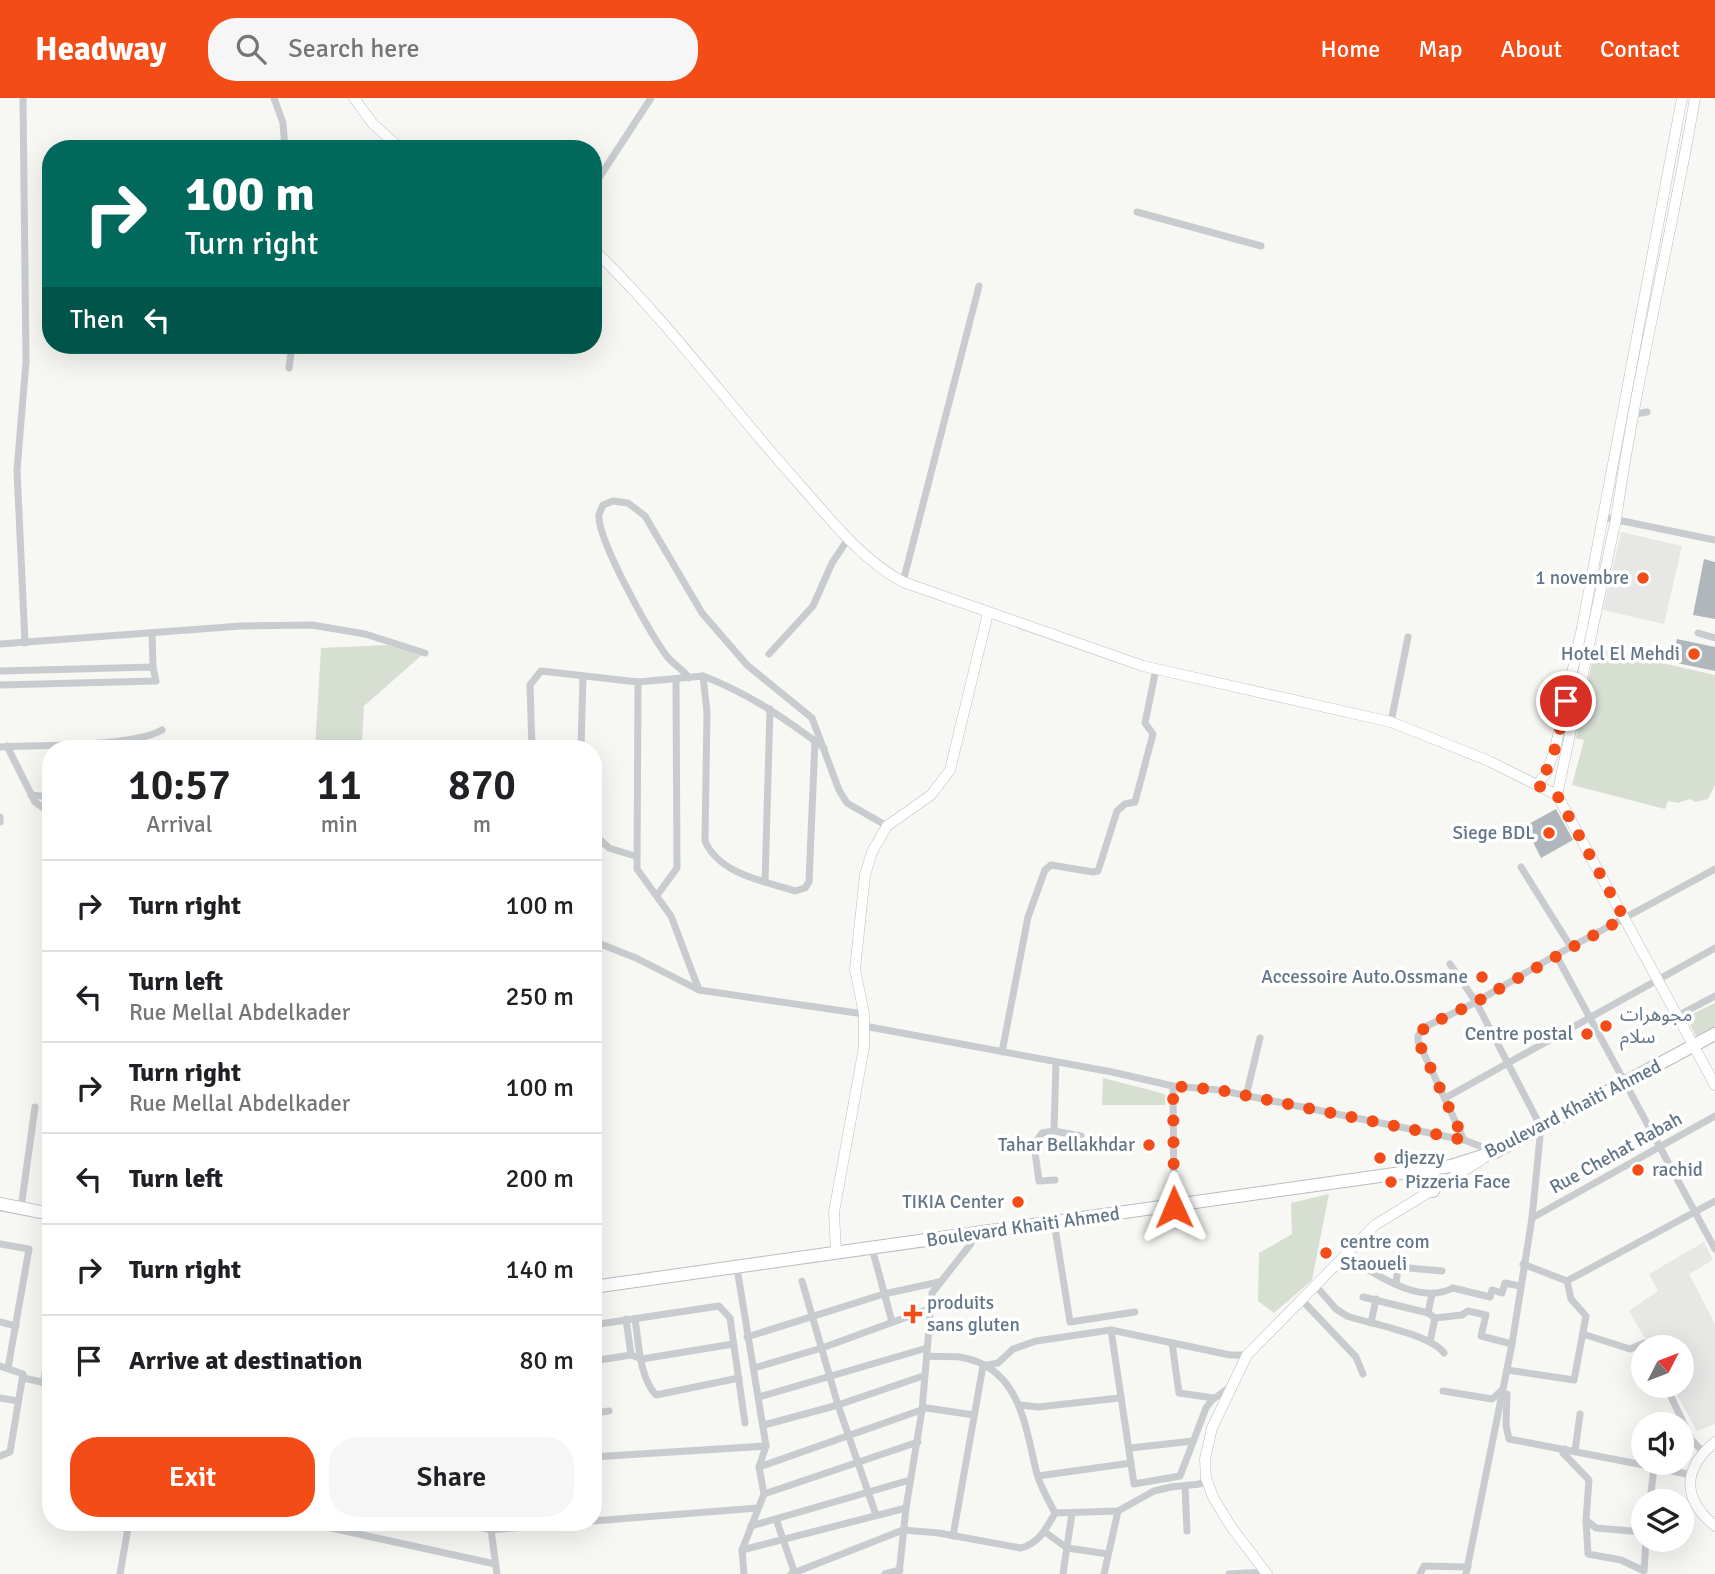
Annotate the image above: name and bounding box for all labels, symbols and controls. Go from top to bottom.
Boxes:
search box [208,18,698,81]
text: Headway [35,29,166,70]
icon: search [232,30,270,68]
text: Search here [288,33,419,65]
text: Home [1320,34,1380,64]
text: Map [1418,34,1463,64]
text: About [1501,34,1562,64]
text: Contact [1600,34,1680,64]
text: 100 m [185,164,315,224]
icon: right [70,168,161,259]
text: Turn right [185,224,318,263]
icon: left [138,301,176,339]
text: Then [70,304,124,336]
place label: 1 novembre [1535,566,1629,590]
marker: 1 novembre [1635,570,1651,586]
place label: Hotel El Mehdi [1561,642,1680,666]
marker: Hotel El Mehdi [1686,646,1702,662]
pin [1536,671,1596,731]
icon: arrive [1547,682,1585,720]
text: 10:57 [128,760,231,811]
text: 11 [317,760,362,811]
text: 870 [448,760,516,811]
text: Arrival [146,810,212,839]
text: min [321,810,358,839]
text: m [473,810,491,839]
place label: Siege BDL [1453,821,1535,845]
marker: Siege BDL [1541,825,1557,841]
icon: right [70,887,108,925]
text: Turn right [129,890,241,922]
text: 100 m [505,890,574,922]
place label: Accessoire Auto.Ossmane [1261,965,1468,989]
text: Turn left [129,966,223,998]
marker: Accessoire Auto.Ossmane [1474,969,1490,985]
icon: left [70,978,108,1016]
text: 250 m [505,981,574,1013]
text: Rue Mellal Abdelkader [129,998,350,1027]
place label: مجوهرات سلام [1620,1003,1692,1051]
marker: مجوهرات سلام [1598,1018,1614,1034]
place label: Centre postal [1465,1022,1573,1046]
marker: Centre postal [1579,1026,1595,1042]
street label: Boulevard Khaiti Ahmed [1481,1054,1665,1164]
text: Turn right [129,1057,241,1089]
icon: right [70,1069,108,1107]
text: 100 m [505,1072,574,1104]
text: Rue Mellal Abdelkader [129,1089,350,1118]
street label: Rue Chehat Rabah [1546,1107,1686,1199]
place label: Tahar Bellakhdar [998,1133,1135,1157]
marker: Tahar Bellakhdar [1141,1137,1157,1153]
place label: djezzy [1394,1146,1445,1170]
marker: djezzy [1372,1150,1388,1166]
place label: rachid [1652,1158,1703,1182]
icon: left [70,1160,108,1198]
marker: rachid [1630,1162,1646,1178]
text: Turn left [129,1163,223,1195]
text: 200 m [505,1163,574,1195]
position arrow [1137,1170,1211,1244]
place label: Pizzeria Face [1405,1170,1511,1194]
marker: Pizzeria Face [1383,1174,1399,1190]
place label: TIKIA Center [902,1190,1004,1214]
marker: TIKIA Center [1010,1194,1026,1210]
street label: Boulevard Khaiti Ahmed [925,1202,1121,1252]
place label: centre com Staoueli [1340,1230,1430,1276]
marker: centre com Staoueli [1318,1245,1334,1261]
icon: right [70,1251,108,1289]
text: Turn right [129,1254,241,1286]
text: 140 m [505,1254,574,1286]
place label: produits sans gluten [927,1291,1020,1337]
marker: produits sans gluten [905,1306,921,1322]
north arrow [1631,1335,1694,1398]
map controls [1631,1335,1694,1552]
icon: arrive [70,1342,108,1380]
text: Arrive at destination [129,1345,362,1377]
text: 80 m [519,1345,574,1377]
button: sound [1631,1412,1694,1475]
button: Exit [70,1437,315,1517]
button: Share [329,1437,574,1517]
button: layers [1631,1489,1694,1552]

